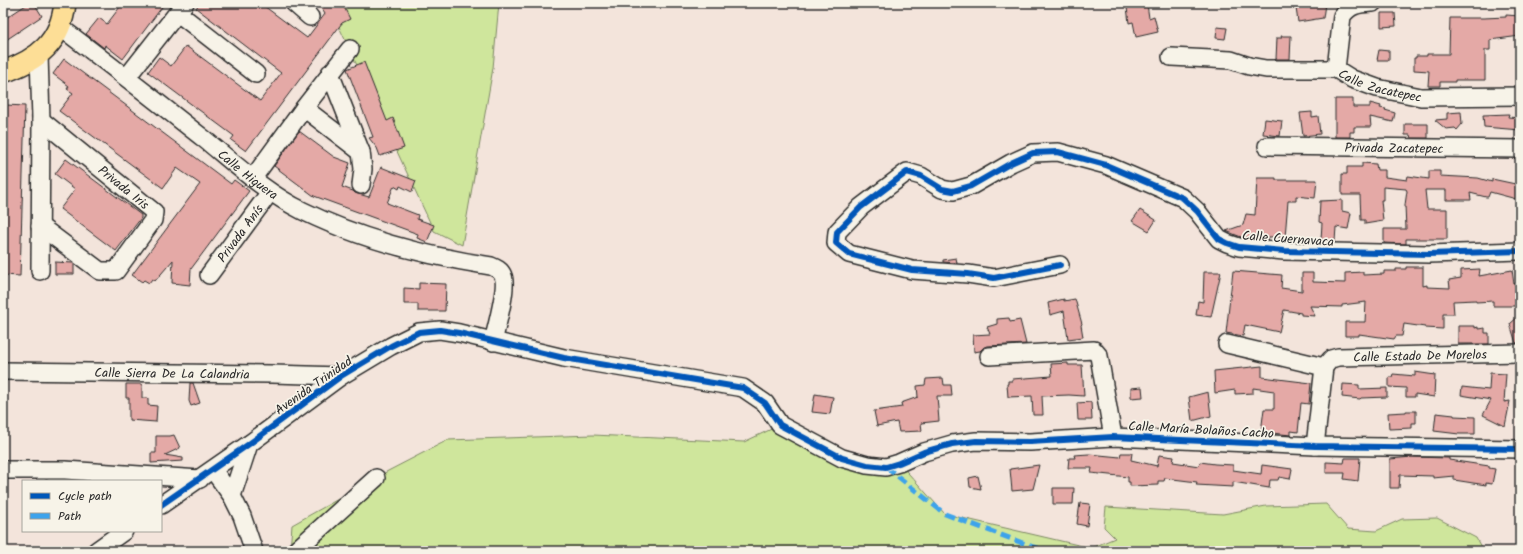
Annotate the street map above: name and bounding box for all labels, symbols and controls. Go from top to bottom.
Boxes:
street label: Calle Zacatepec [1334,64,1423,109]
street label: Privada Zacatepec [1344,138,1444,160]
street label: Calle Higuera [212,145,282,206]
street label: Privada Iris [93,161,154,216]
street label: Privada Anís [213,200,270,267]
street label: Calle Cuernavaca [1241,226,1335,253]
street label: Calle Estado De Morelos [1353,345,1488,369]
street label: Avenida Trinidad [271,351,357,421]
street label: Calle Sierra De La Calandria [94,363,250,386]
street label: Calle María Bolaños Cacho [1128,416,1274,445]
legend [22,480,162,532]
text: Cycle path [58,487,112,506]
text: Path [58,507,81,526]

